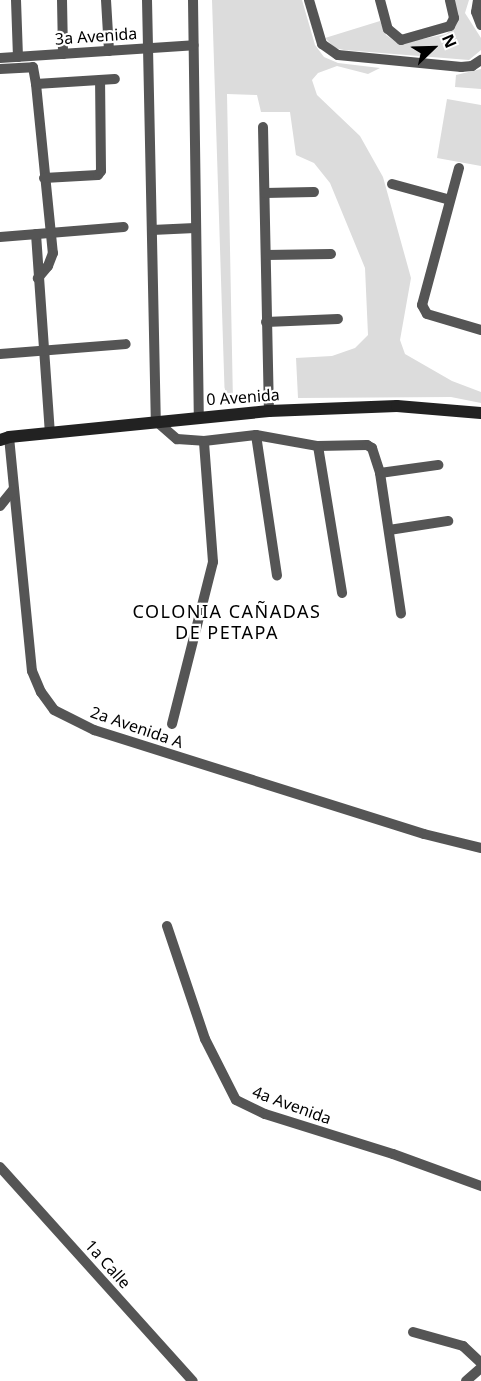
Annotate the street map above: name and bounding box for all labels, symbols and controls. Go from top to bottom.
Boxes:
north arrow [403,18,463,78]
street label: 3a Avenida [54,24,138,48]
text: N [437,31,462,51]
street label: 0 Avenida [206,385,280,409]
district label: COLONIA CAÑADAS DE PETAPA [133,601,321,644]
street label: 2a Avenida A [88,702,186,752]
street label: 4a Avenida [250,1082,334,1128]
street label: 1a Calle [81,1236,135,1292]

